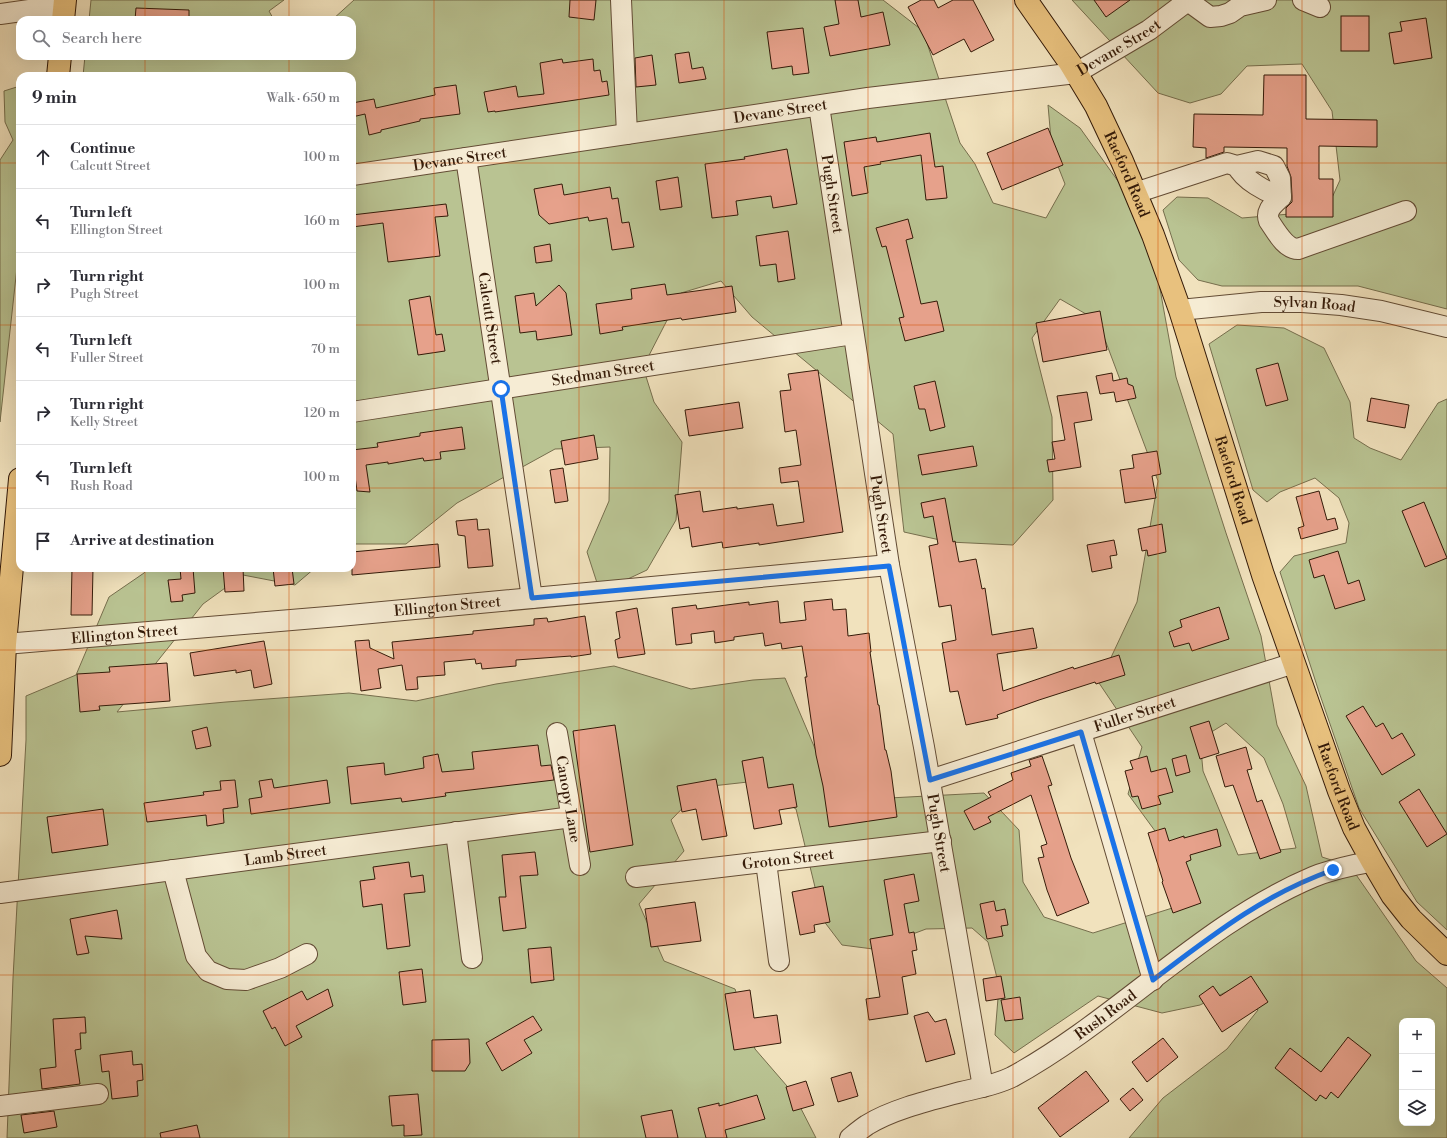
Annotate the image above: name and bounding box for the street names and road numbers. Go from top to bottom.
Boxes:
street label: Devane Street [1073,15,1165,80]
street label: Devane Street [732,95,829,127]
street label: Raeford Road [1100,128,1154,221]
street label: Devane Street [412,142,509,175]
street label: Pugh Street [817,153,848,235]
street label: Calcutt Street [474,271,506,366]
street label: Sylvan Road [1274,292,1357,317]
street label: Stedman Street [550,355,656,390]
street label: Raeford Road [1210,433,1256,527]
street label: Pugh Street [866,474,897,556]
street label: Ellington Street [393,591,502,620]
street label: Ellington Street [70,620,180,648]
street label: Fuller Street [1091,692,1179,736]
street label: Raeford Road [1313,740,1364,834]
street label: Canopy Lane [552,754,585,844]
street label: Pugh Street [923,792,955,875]
street label: Lamb Street [243,840,329,870]
street label: Groton Street [741,844,835,874]
street label: Rush Road [1071,985,1141,1044]

